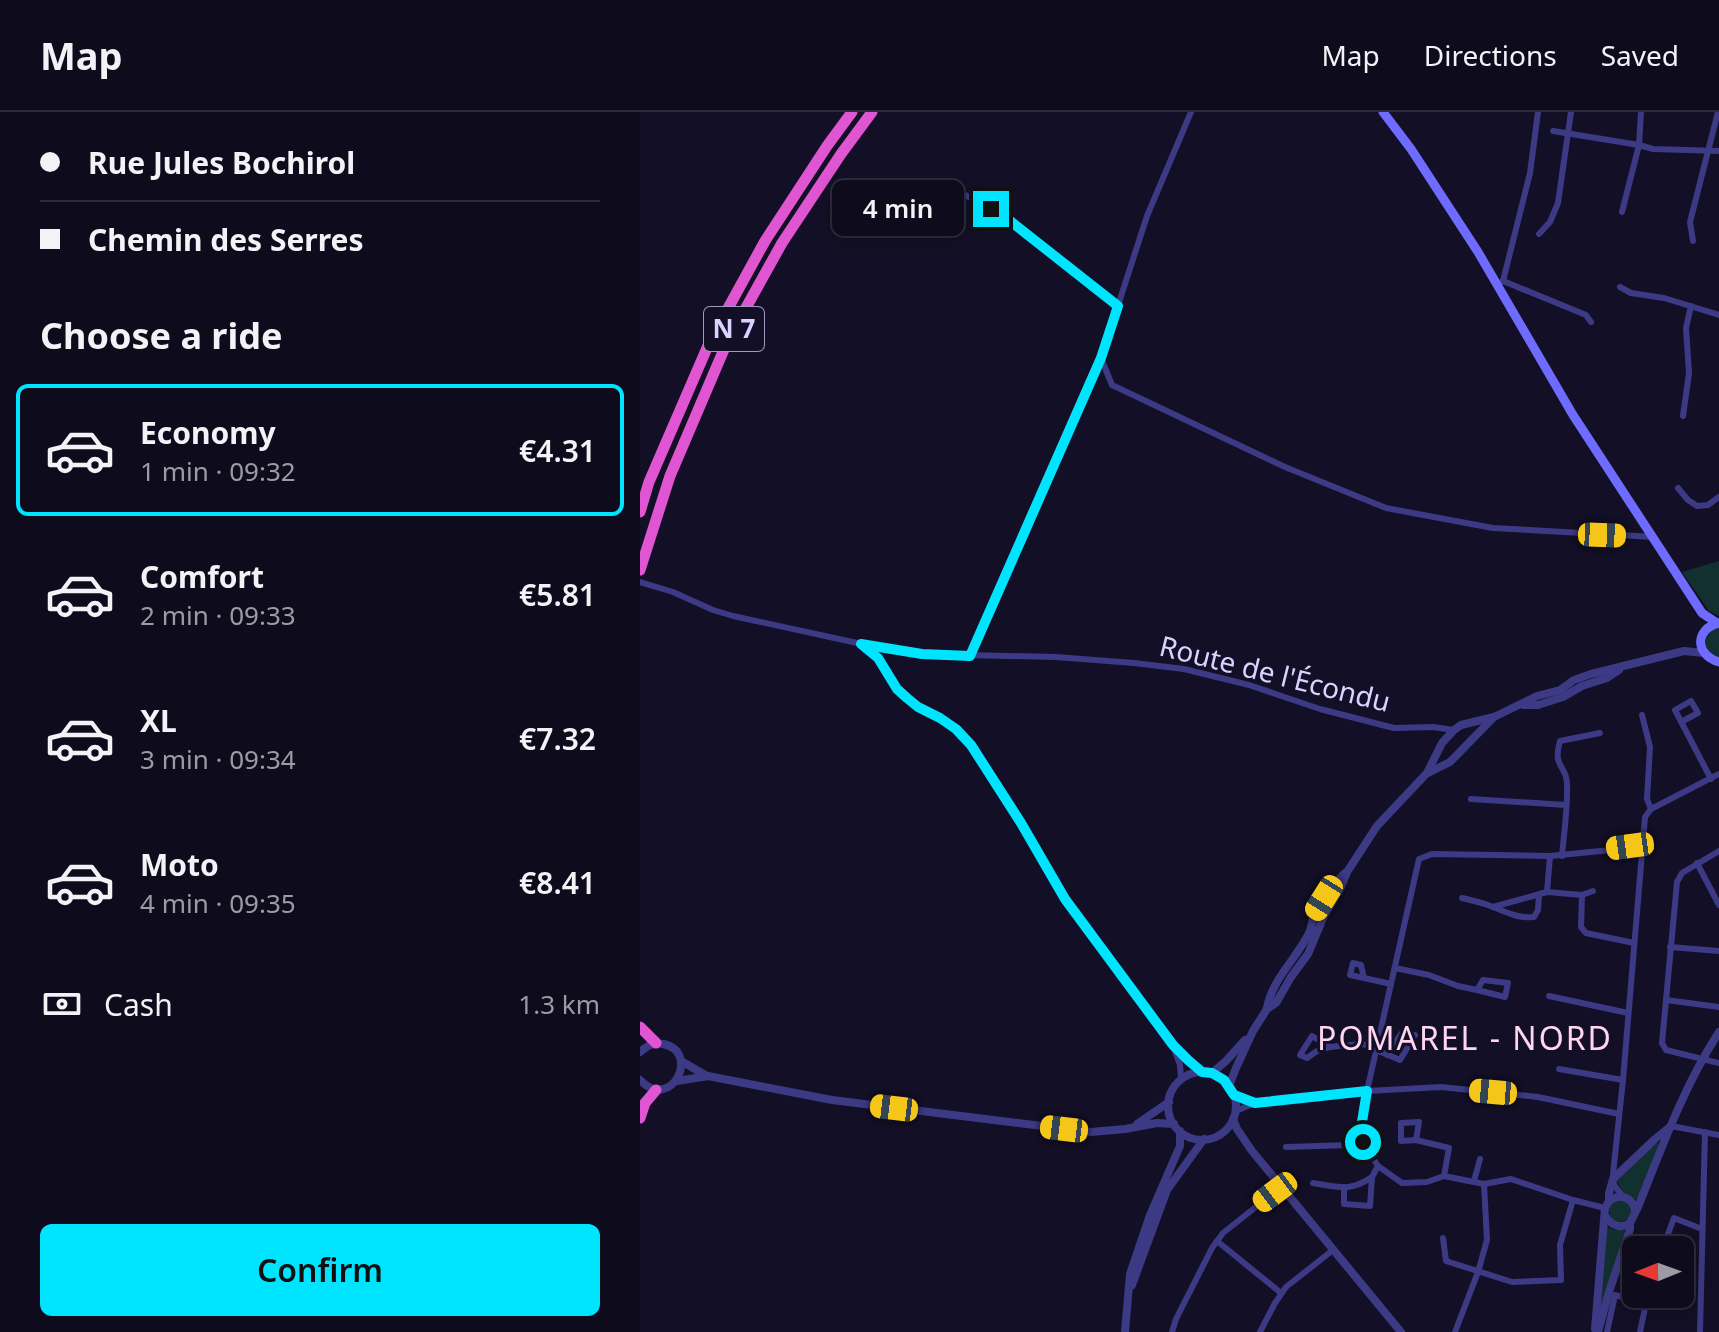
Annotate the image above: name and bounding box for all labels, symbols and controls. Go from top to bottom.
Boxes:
text: Map [40,29,123,81]
text: Map [1321,36,1380,74]
text: Directions [1424,36,1557,74]
text: Saved [1601,36,1679,74]
text: Rue Jules Bochirol [88,142,355,183]
callout: 4 min [831,181,963,237]
text: 4 min [863,190,933,226]
route end [973,191,1009,227]
text: Chemin des Serres [88,219,364,260]
road number: N 7 [704,307,764,351]
text: Choose a ride [40,311,282,360]
text: Economy [140,412,276,453]
icon: car [44,414,116,486]
text: €4.31 [519,430,596,471]
text: 1 min · 09:32 [140,453,296,489]
car [1578,522,1626,548]
text: Comfort [140,556,264,597]
icon: car [44,558,116,630]
text: €5.81 [519,574,596,615]
text: 2 min · 09:33 [140,597,296,633]
street label: Route de l'Écondu [1156,626,1395,720]
text: XL [140,700,177,741]
icon: car [44,702,116,774]
text: €7.32 [519,718,596,759]
text: 3 min · 09:34 [140,741,296,777]
car [1605,831,1655,861]
text: Moto [140,844,219,885]
icon: car [44,846,116,918]
text: €8.41 [519,862,596,903]
car [1301,871,1347,925]
text: 4 min · 09:35 [140,885,296,921]
icon: cash [40,982,84,1026]
text: Cash [104,984,173,1025]
text: 1.3 km [518,986,600,1022]
district label: POMAREL - NORD [1317,1016,1613,1059]
car [1468,1078,1518,1106]
car [869,1093,919,1123]
car [1039,1114,1089,1144]
route start [1345,1124,1381,1160]
car [1249,1168,1301,1216]
button: Confirm [40,1224,600,1316]
north arrow [1622,1236,1694,1308]
map controls [1622,1236,1694,1308]

